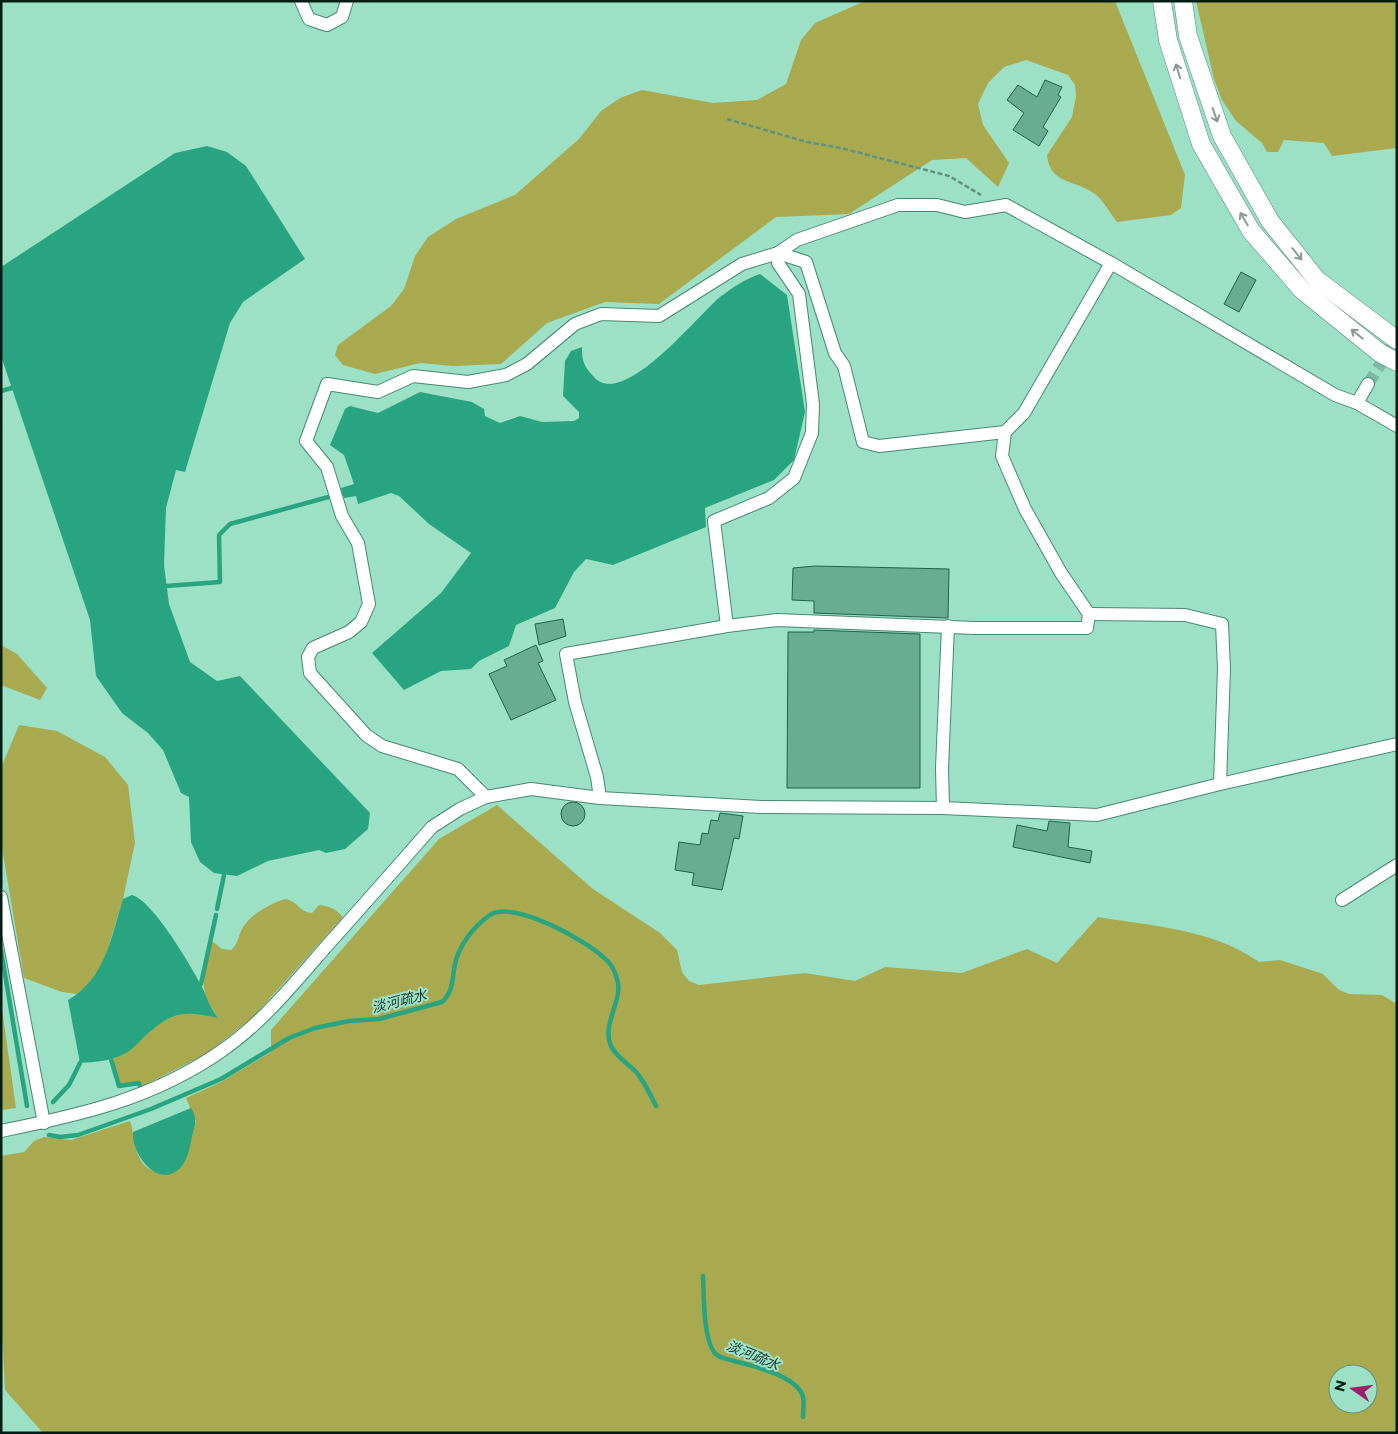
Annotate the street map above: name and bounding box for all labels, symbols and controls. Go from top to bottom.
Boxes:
one-way arrow [1173,64,1182,80]
one-way arrow [1210,107,1220,123]
one-way arrow [1239,212,1249,226]
one-way arrow [1291,247,1302,260]
one-way arrow [1350,329,1363,340]
water label: 淡河疏水 [370,985,430,1017]
water label: 淡河疏水 [724,1336,784,1375]
north arrow [1328,1364,1378,1414]
text: N [1330,1378,1350,1394]

